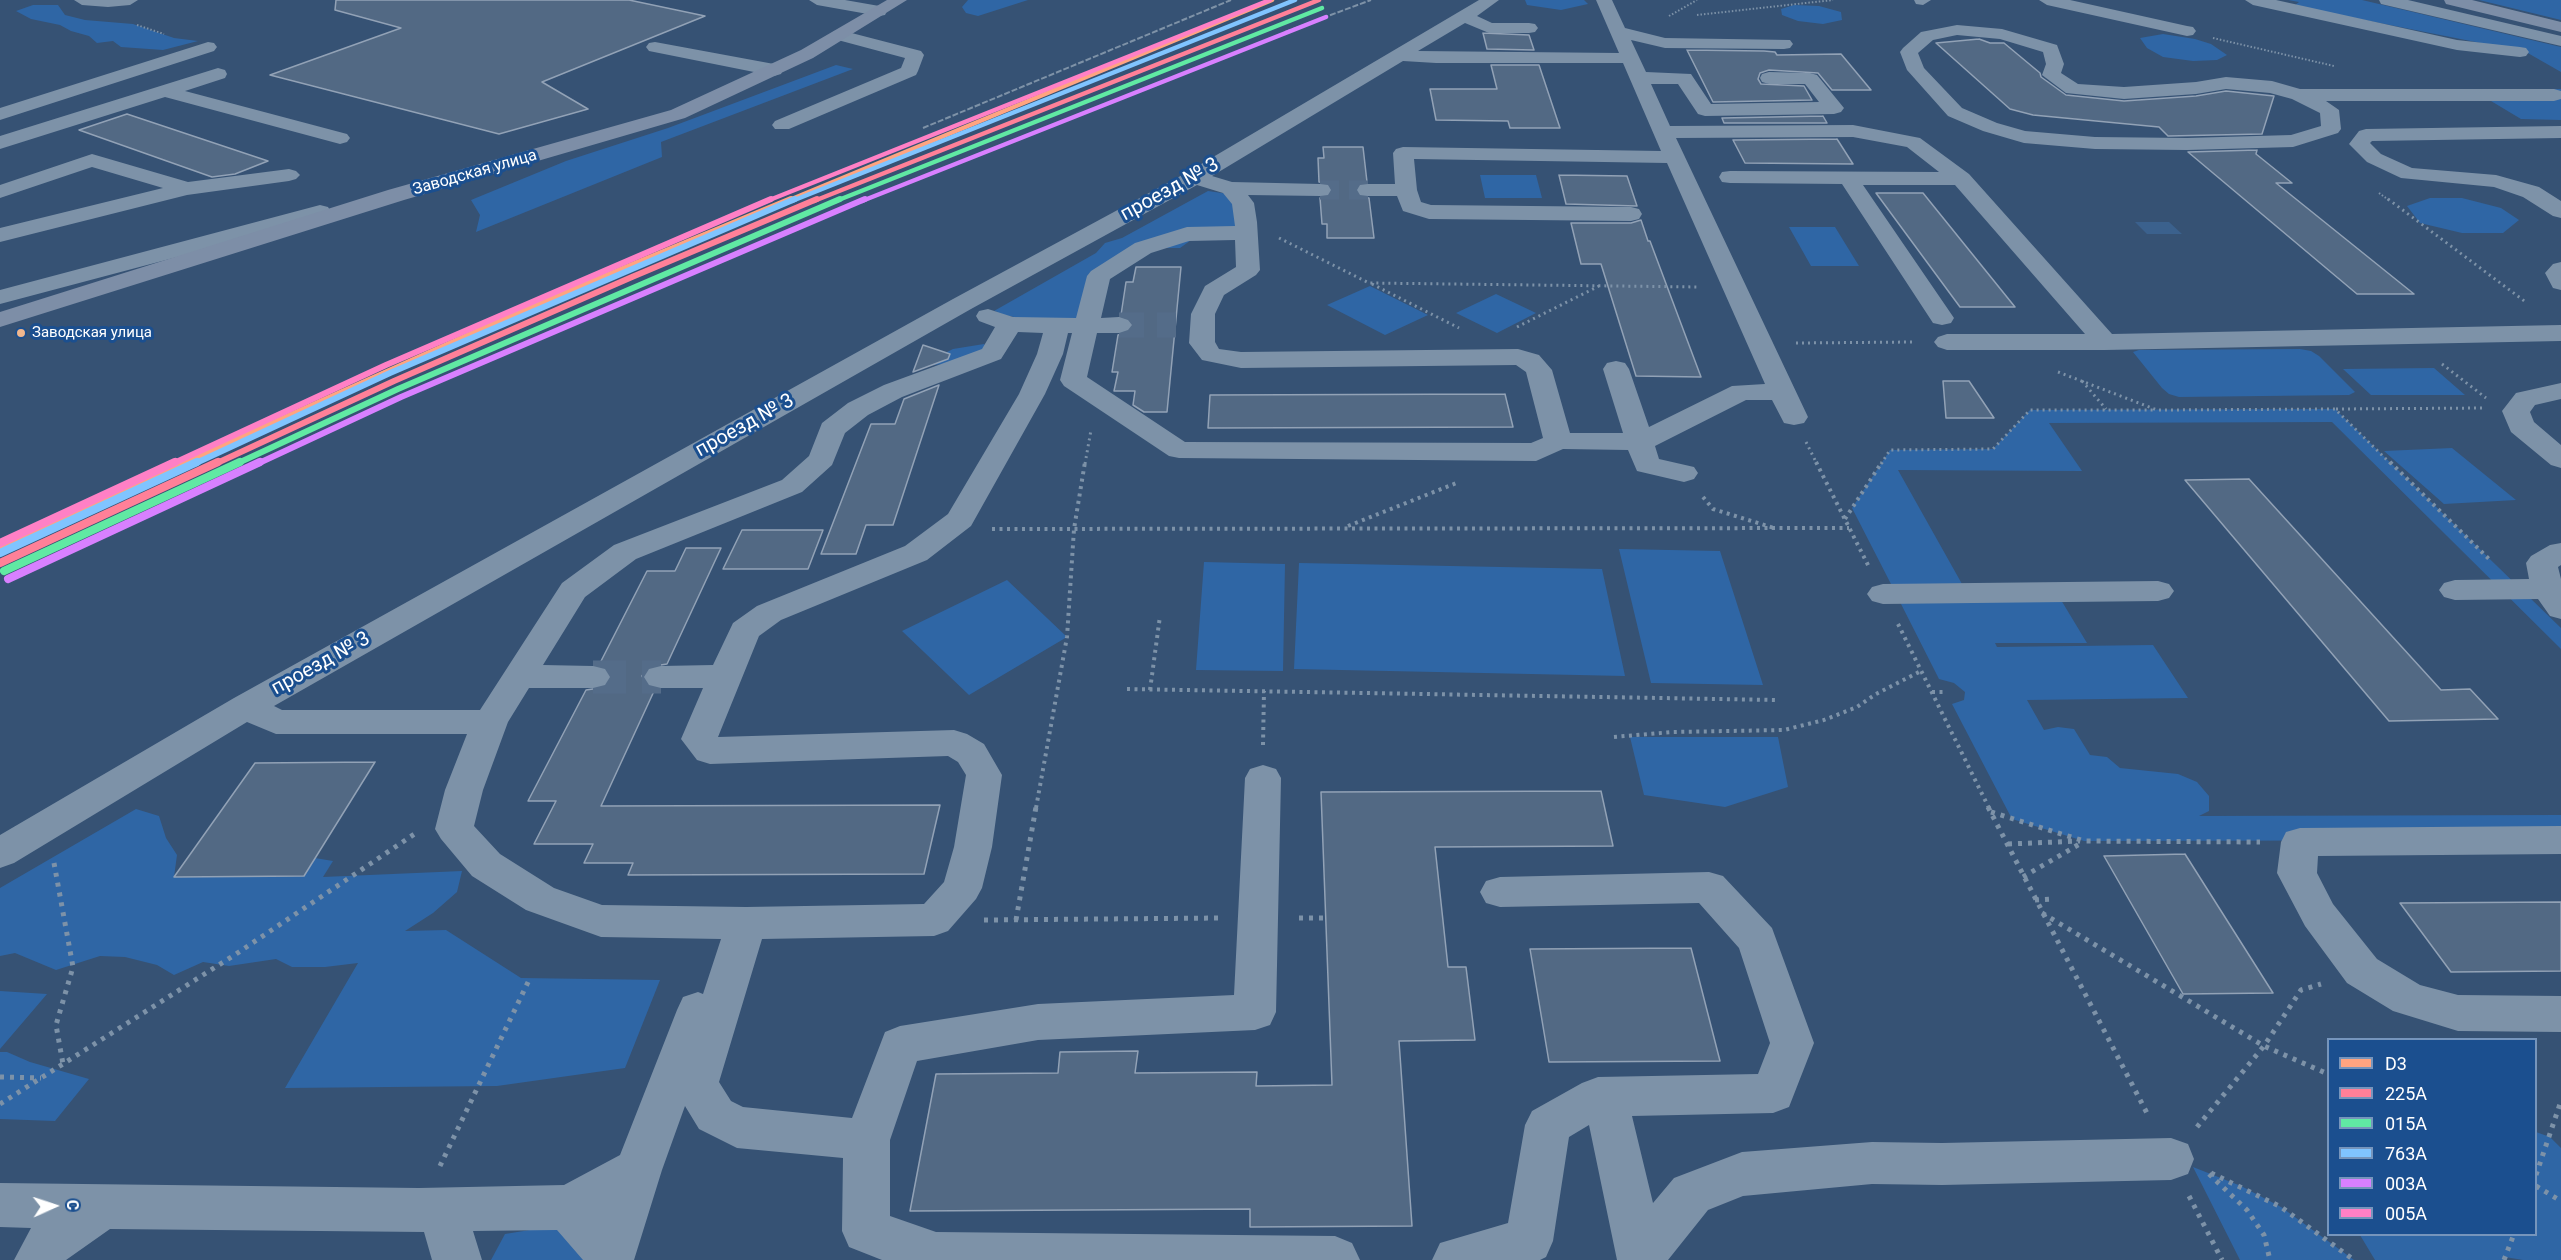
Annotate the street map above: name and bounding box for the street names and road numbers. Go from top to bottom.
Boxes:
street label: Заводская улица [411,146,539,200]
street label: проезд № 3 [1117,153,1223,227]
street label: проезд № 3 [692,389,798,463]
street label: проезд № 3 [268,627,374,701]

